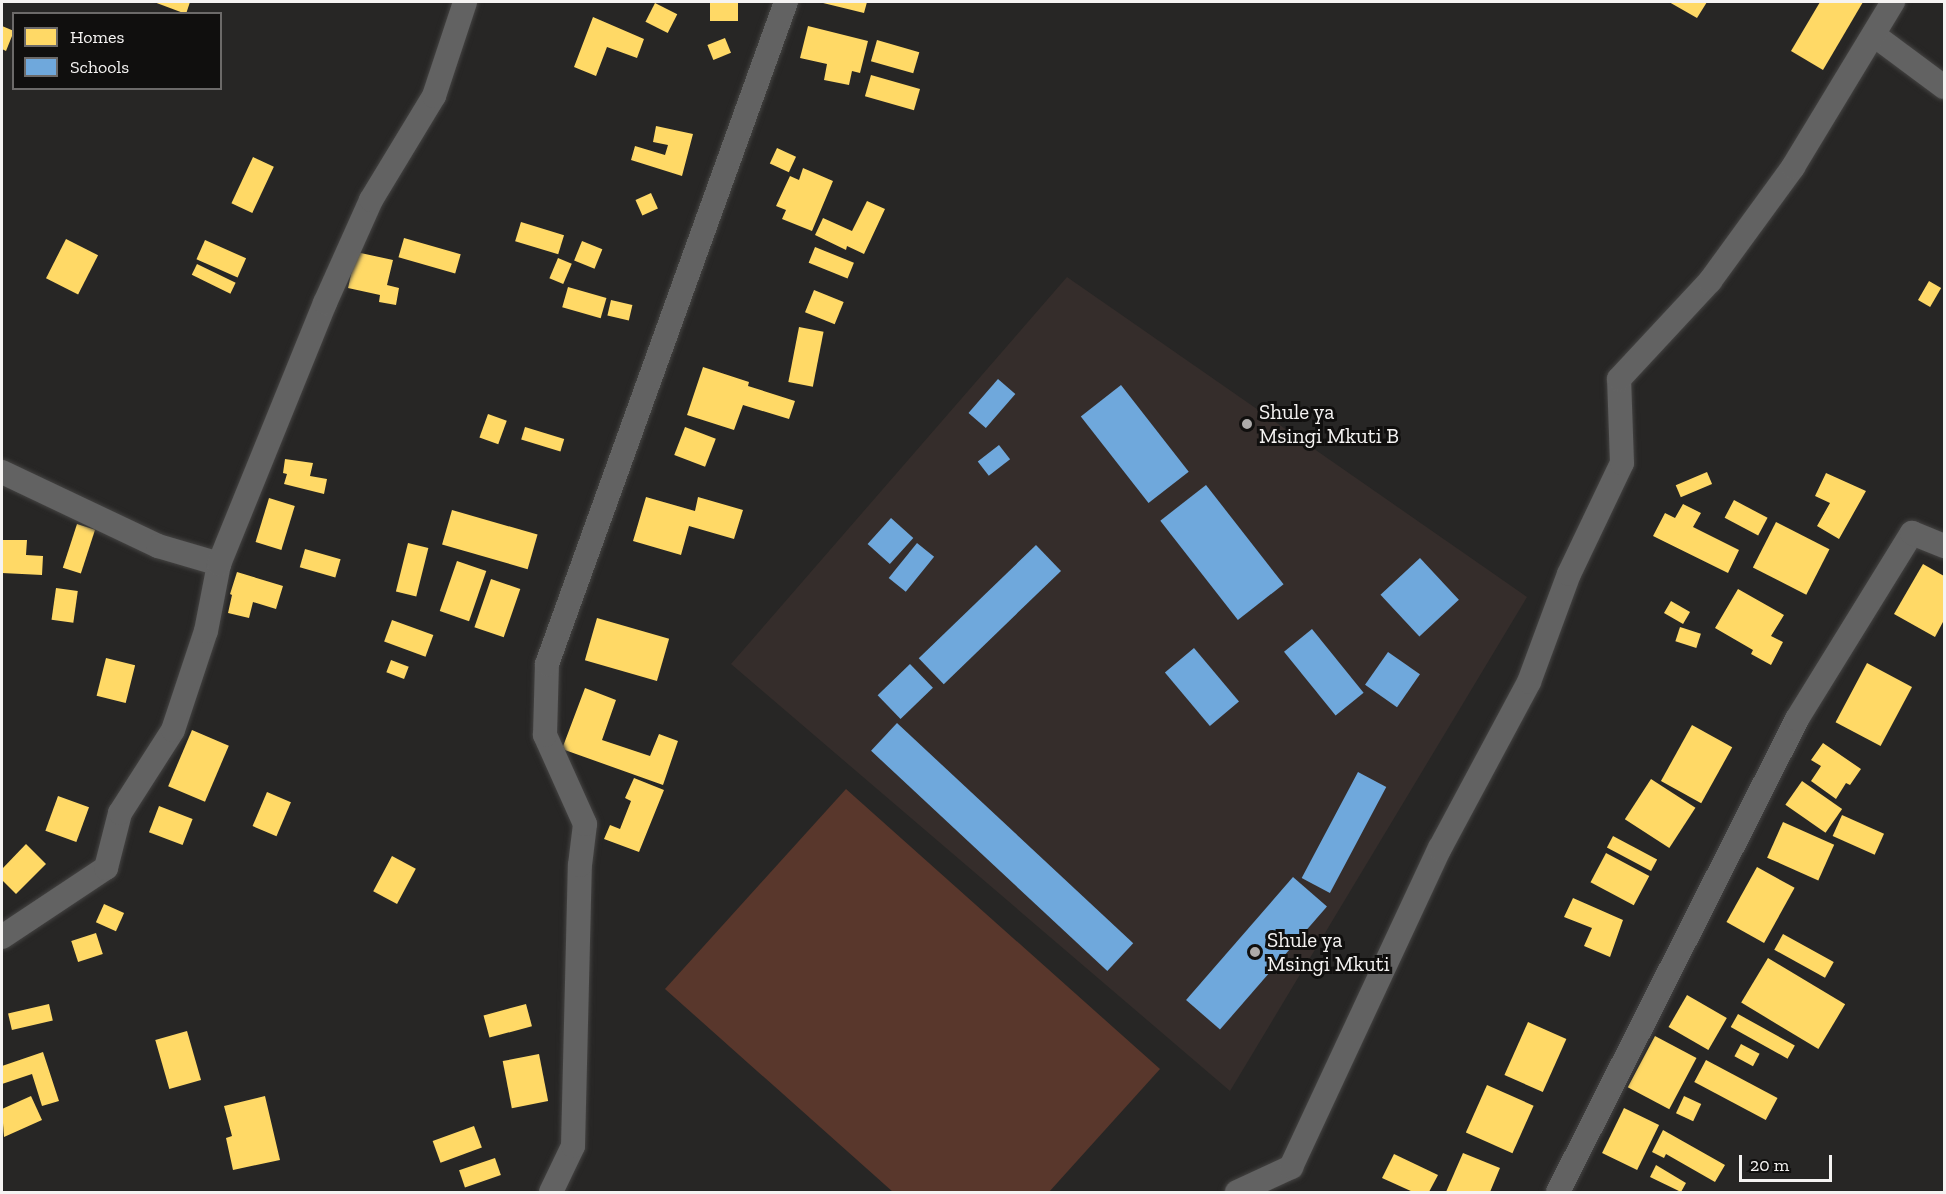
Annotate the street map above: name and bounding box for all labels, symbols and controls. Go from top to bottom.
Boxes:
legend [12,12,222,90]
text: Homes [70,26,124,48]
text: Schools [70,56,129,78]
place label: Shule ya Msingi Mkuti B [1259,399,1399,449]
marker: Shule ya Msingi Mkuti B [1240,417,1254,431]
place label: Shule ya Msingi Mkuti [1267,927,1390,977]
marker: Shule ya Msingi Mkuti [1248,945,1262,959]
scale bar [1742,1143,1835,1181]
text: 20 m [1750,1154,1789,1176]

